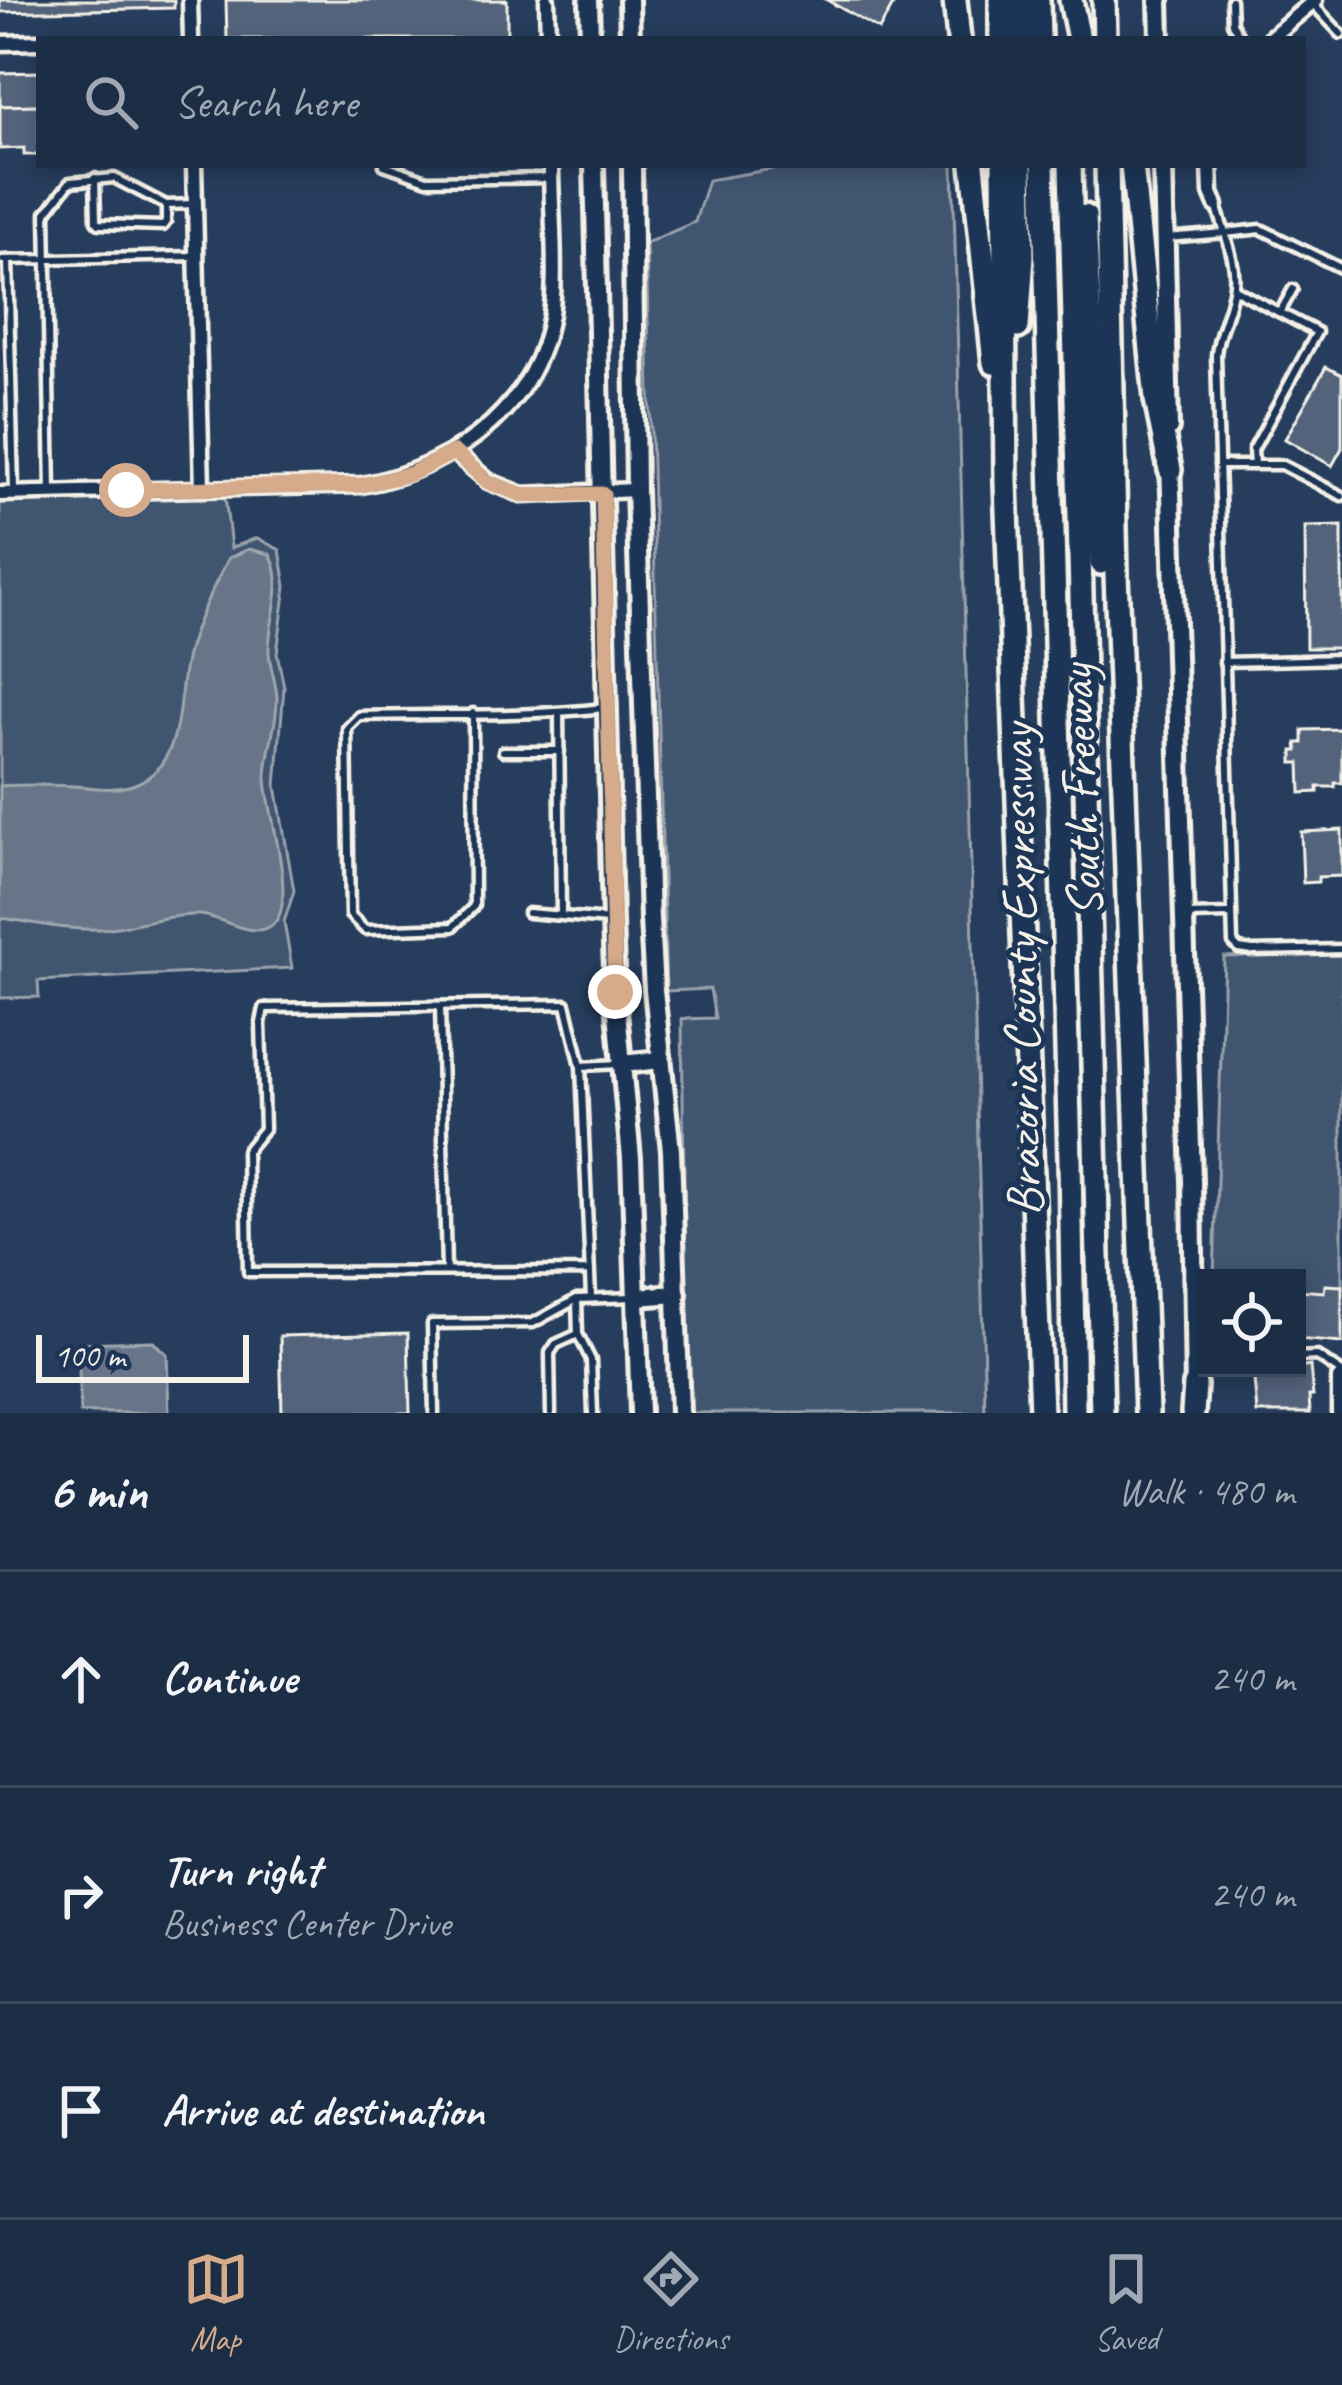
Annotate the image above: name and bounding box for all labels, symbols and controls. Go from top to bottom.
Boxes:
search box [36,36,1306,168]
icon: search [78,69,144,135]
text: Search here [174,74,357,131]
route start [99,463,153,517]
street label: South Freeway [1043,660,1116,918]
street label: Brazoria County Expressway [984,720,1056,1217]
route end [588,965,642,1019]
map controls [1198,1269,1306,1377]
button: locate [1198,1269,1306,1377]
scale bar [36,1329,249,1382]
text: 100 m [54,1335,125,1377]
text: 6 min [48,1459,147,1523]
text: Walk · 480 m [1118,1467,1294,1516]
icon: ahead [48,1646,114,1712]
text: Continue [162,1650,296,1707]
text: 240 m [1210,1654,1294,1703]
text: Turn right [162,1842,320,1899]
icon: right [48,1862,114,1928]
text: 240 m [1210,1870,1294,1919]
text: Business Center Drive [162,1899,451,1948]
icon: arrive [48,2078,114,2144]
text: Arrive at destination [162,2082,484,2139]
tab: Map [183,2246,249,2360]
tab: Directions [614,2246,728,2360]
tab: Saved [1093,2246,1159,2360]

